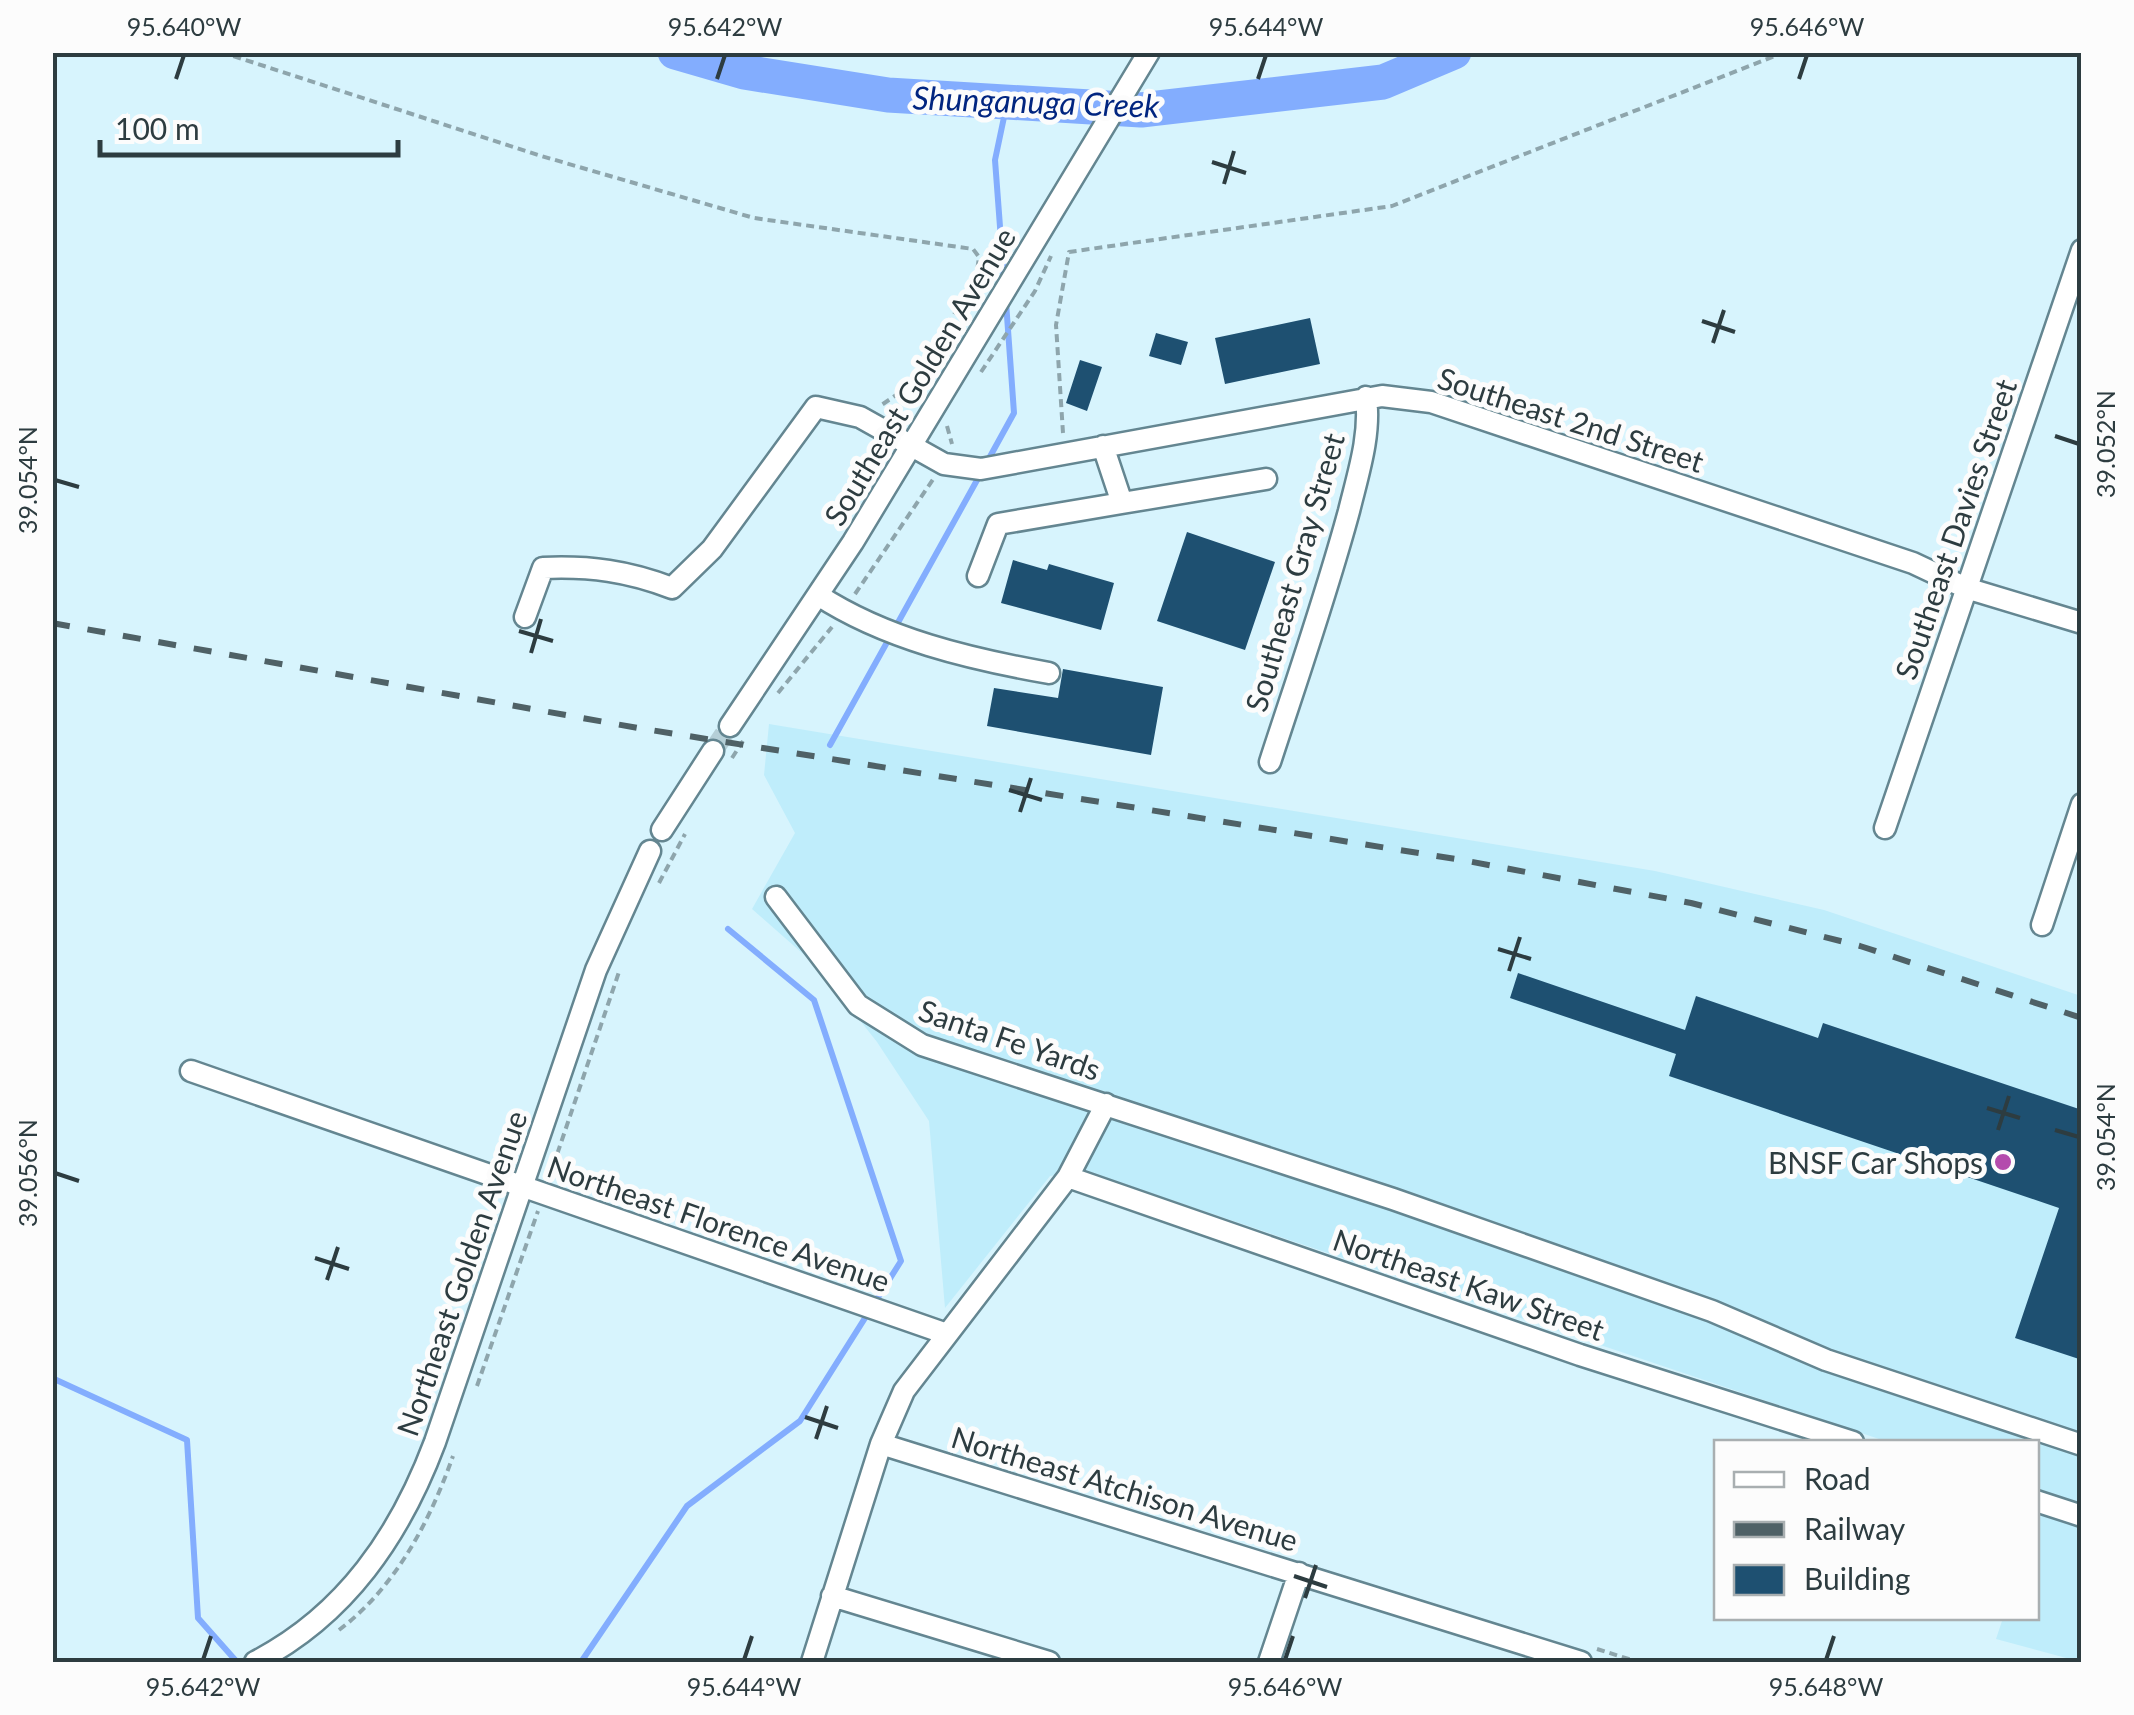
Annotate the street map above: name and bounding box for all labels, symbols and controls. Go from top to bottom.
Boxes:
text: 95.640°W [127,11,241,41]
text: 95.642°W [668,11,782,41]
text: 95.644°W [1209,11,1323,41]
text: 95.646°W [1750,11,1864,41]
water label: Shunganuga Creek [912,77,1161,125]
scale bar [100,95,398,157]
text: 100 m [115,110,200,146]
street label: Southeast Golden Avenue [816,221,1022,531]
street label: Southeast 2nd Street [1434,359,1709,479]
street label: Southeast Davies Street [1887,374,2023,684]
text: 39.052°N [2090,390,2120,498]
text: 39.054°N [12,426,42,534]
street label: Southeast Gray Street [1237,428,1351,715]
street label: Santa Fe Yards [915,991,1105,1087]
text: 39.054°N [2090,1083,2120,1191]
street label: Northeast Golden Avenue [388,1106,534,1440]
text: 39.056°N [12,1119,42,1227]
place label: BNSF Car Shops [1768,1144,1983,1180]
street label: Northeast Florence Avenue [543,1147,895,1299]
marker: BNSF Car Shops [1992,1151,2014,1173]
street label: Northeast Kaw Street [1329,1221,1609,1347]
street label: Northeast Atchison Avenue [948,1418,1302,1558]
legend [1714,1440,2039,1620]
text: Road [1804,1460,1871,1496]
text: Railway [1804,1510,1906,1546]
text: Building [1804,1560,1910,1596]
text: 95.642°W [146,1671,260,1701]
text: 95.644°W [687,1671,801,1701]
text: 95.646°W [1228,1671,1342,1701]
text: 95.648°W [1769,1671,1883,1701]

